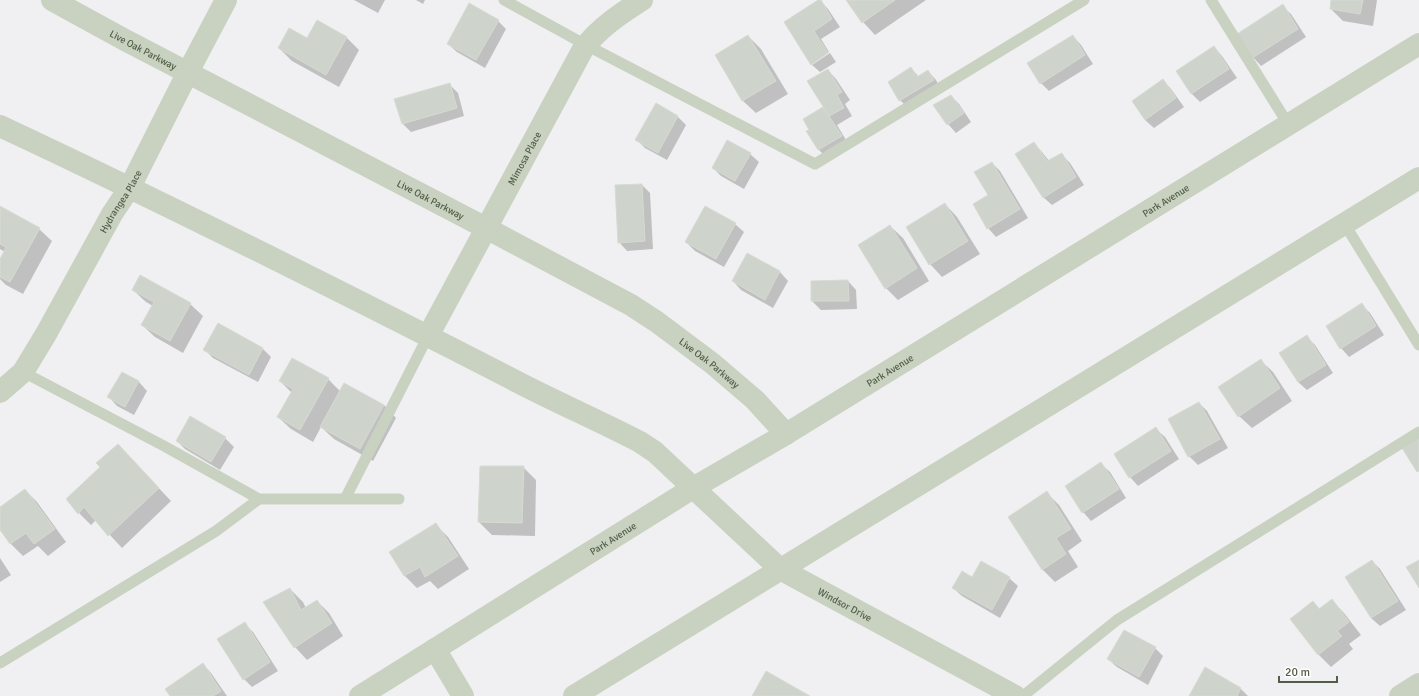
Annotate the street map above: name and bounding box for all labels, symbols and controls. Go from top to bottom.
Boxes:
street label: Live Oak Parkway [107,28,179,73]
street label: Mimosa Place [506,130,544,188]
street label: Hydrangea Place [98,168,145,236]
street label: Live Oak Parkway [395,178,466,223]
street label: Park Avenue [1140,182,1192,220]
street label: Live Oak Parkway [676,336,742,391]
street label: Park Avenue [865,352,916,390]
street label: Park Avenue [588,520,639,558]
street label: Windsor Drive [815,586,874,625]
scale bar [1279,658,1337,684]
text: 20 m [1285,665,1310,680]

